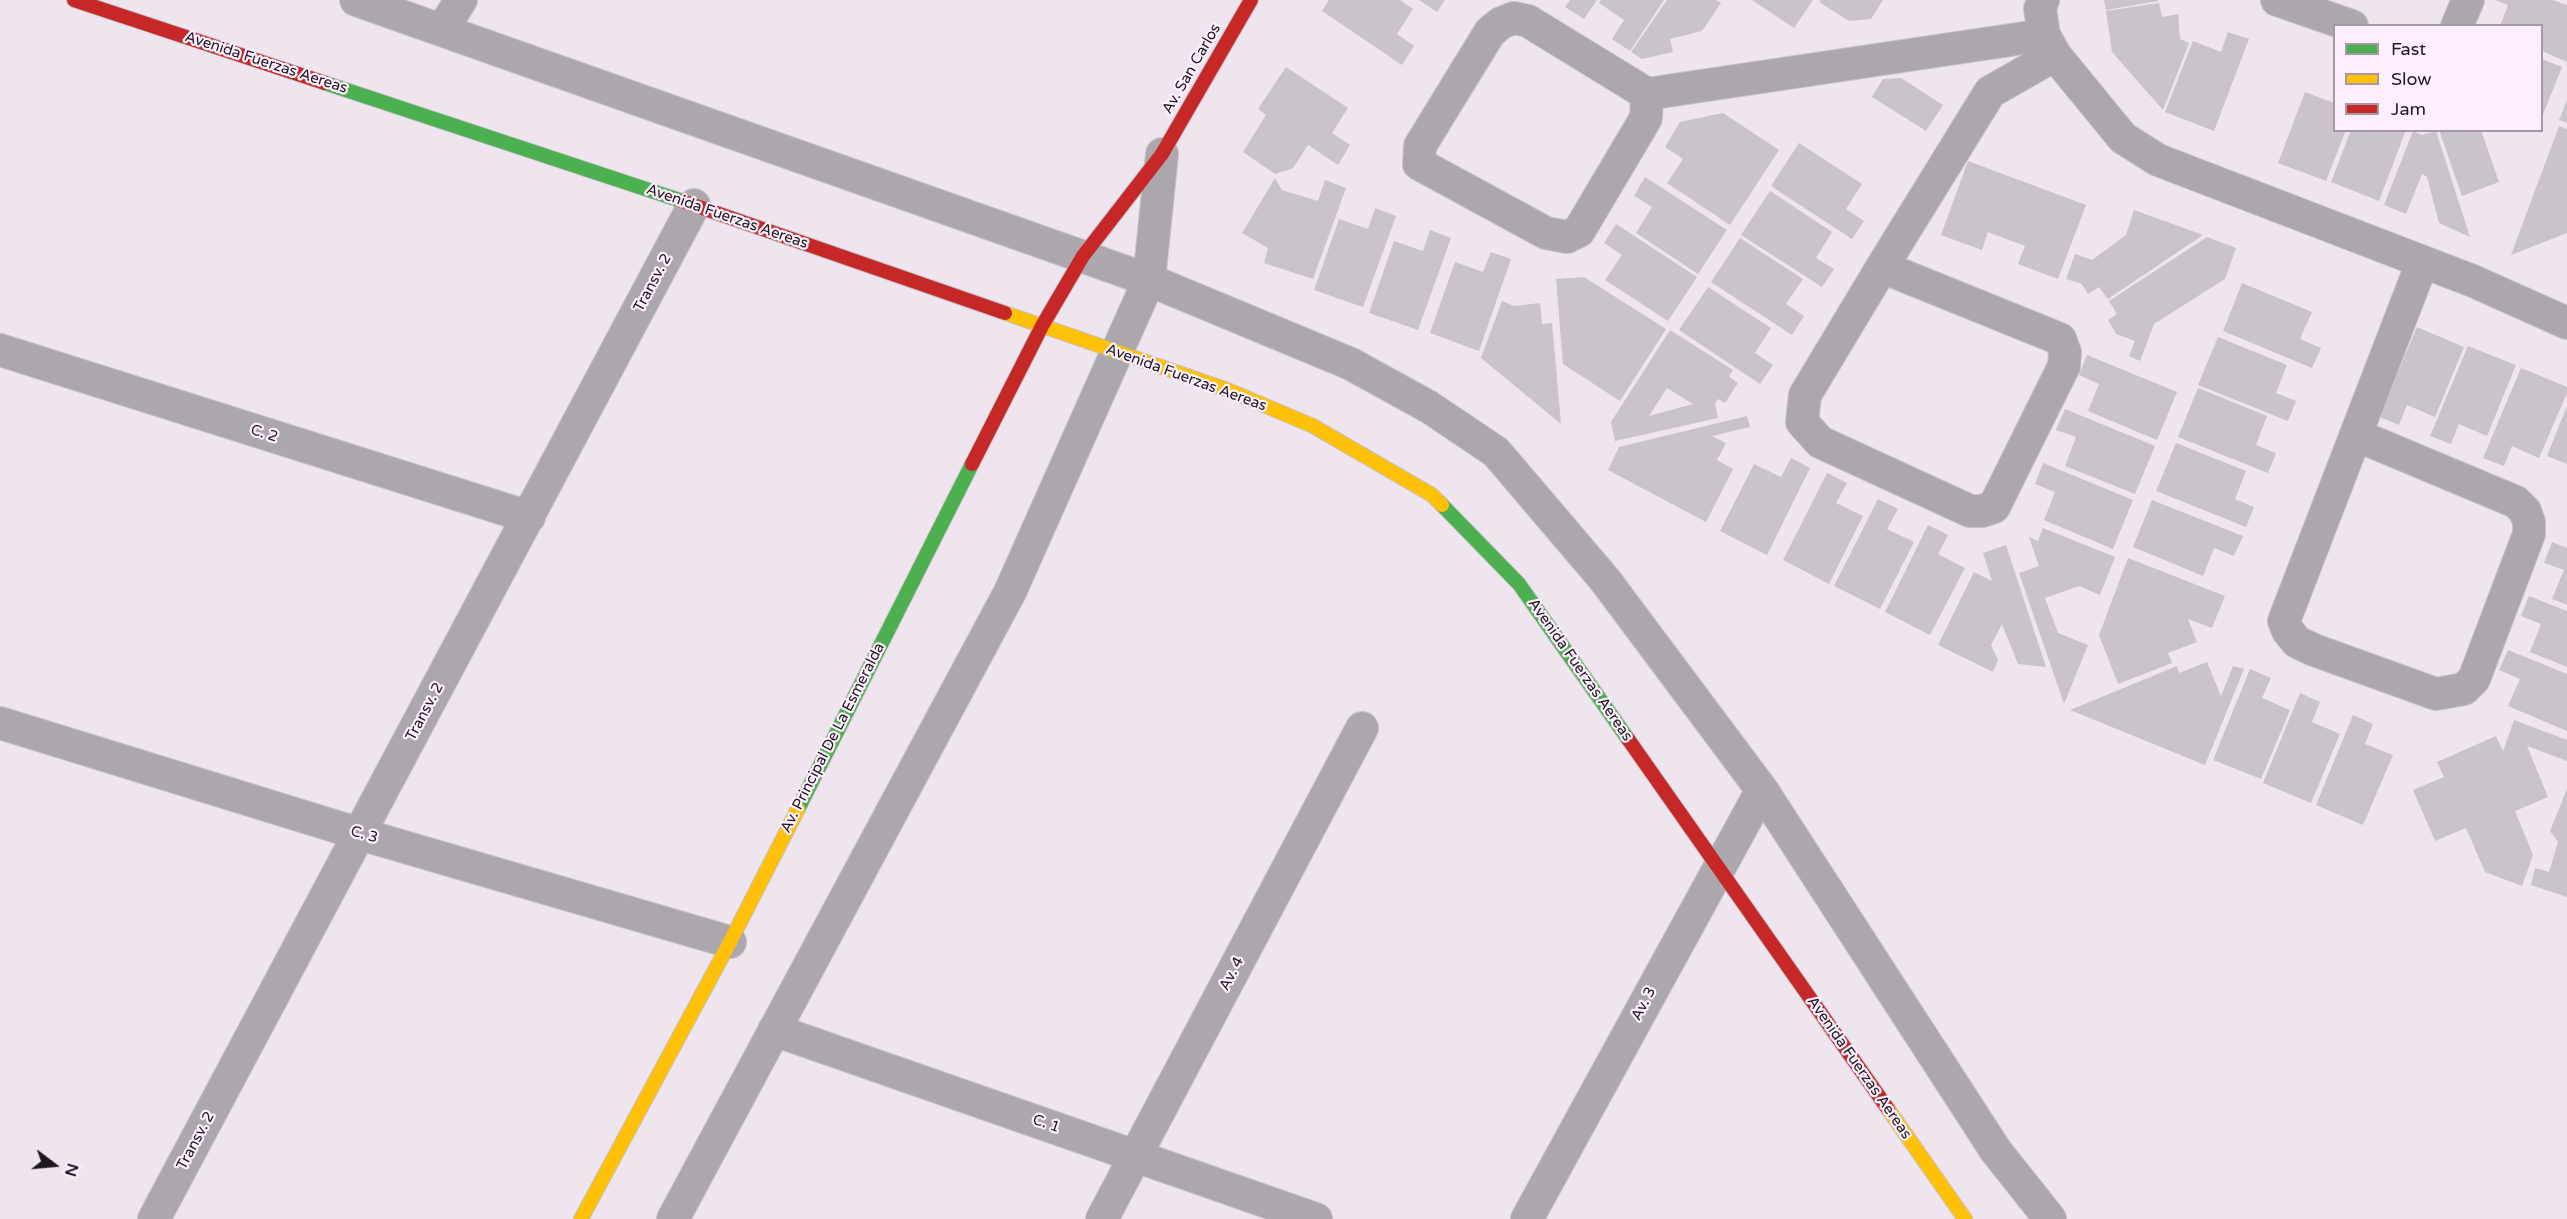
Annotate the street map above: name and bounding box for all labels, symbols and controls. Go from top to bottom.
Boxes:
street label: Av. San Carlos [1159,21,1225,117]
legend [2333,24,2543,132]
street label: Avenida Fuerzas Aereas [182,28,350,98]
text: Fast [2391,38,2426,60]
text: Slow [2391,68,2432,90]
text: Jam [2391,98,2426,120]
street label: Avenida Fuerzas Aereas [644,181,810,253]
street label: Transv. 2 [630,251,676,315]
street label: Avenida Fuerzas Aereas [1103,341,1269,415]
street label: C. 2 [248,421,280,447]
street label: Avenida Fuerzas Aereas [1524,595,1636,745]
street label: Av. Principal De La Esmeralda [777,640,889,836]
street label: Transv. 2 [402,680,448,744]
street label: C. 3 [348,823,380,847]
street label: Av. 4 [1216,954,1248,994]
street label: Av. 3 [1628,984,1660,1024]
street label: Avenida Fuerzas Aereas [1803,993,1915,1143]
street label: Transv. 2 [173,1109,219,1173]
street label: C. 1 [1030,1111,1062,1137]
north arrow [24,1135,84,1195]
text: N [60,1161,83,1179]

